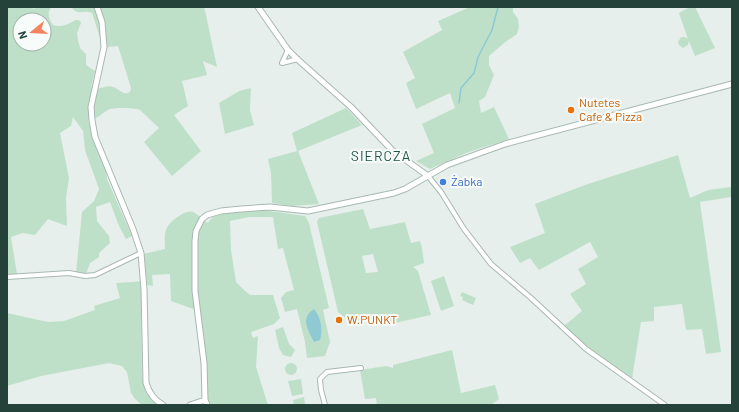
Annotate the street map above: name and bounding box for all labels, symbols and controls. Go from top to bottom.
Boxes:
north arrow [12,12,52,52]
text: N [15,30,29,41]
place label: Nutetes Cafe & Pizza [579,95,642,123]
marker: Nutetes Cafe & Pizza [566,105,576,115]
district label: SIERCZA [351,147,411,164]
place label: Żabka [451,174,482,188]
marker: Żabka [438,177,448,187]
place label: W.PUNKT [347,312,397,326]
marker: W.PUNKT [334,315,344,325]

